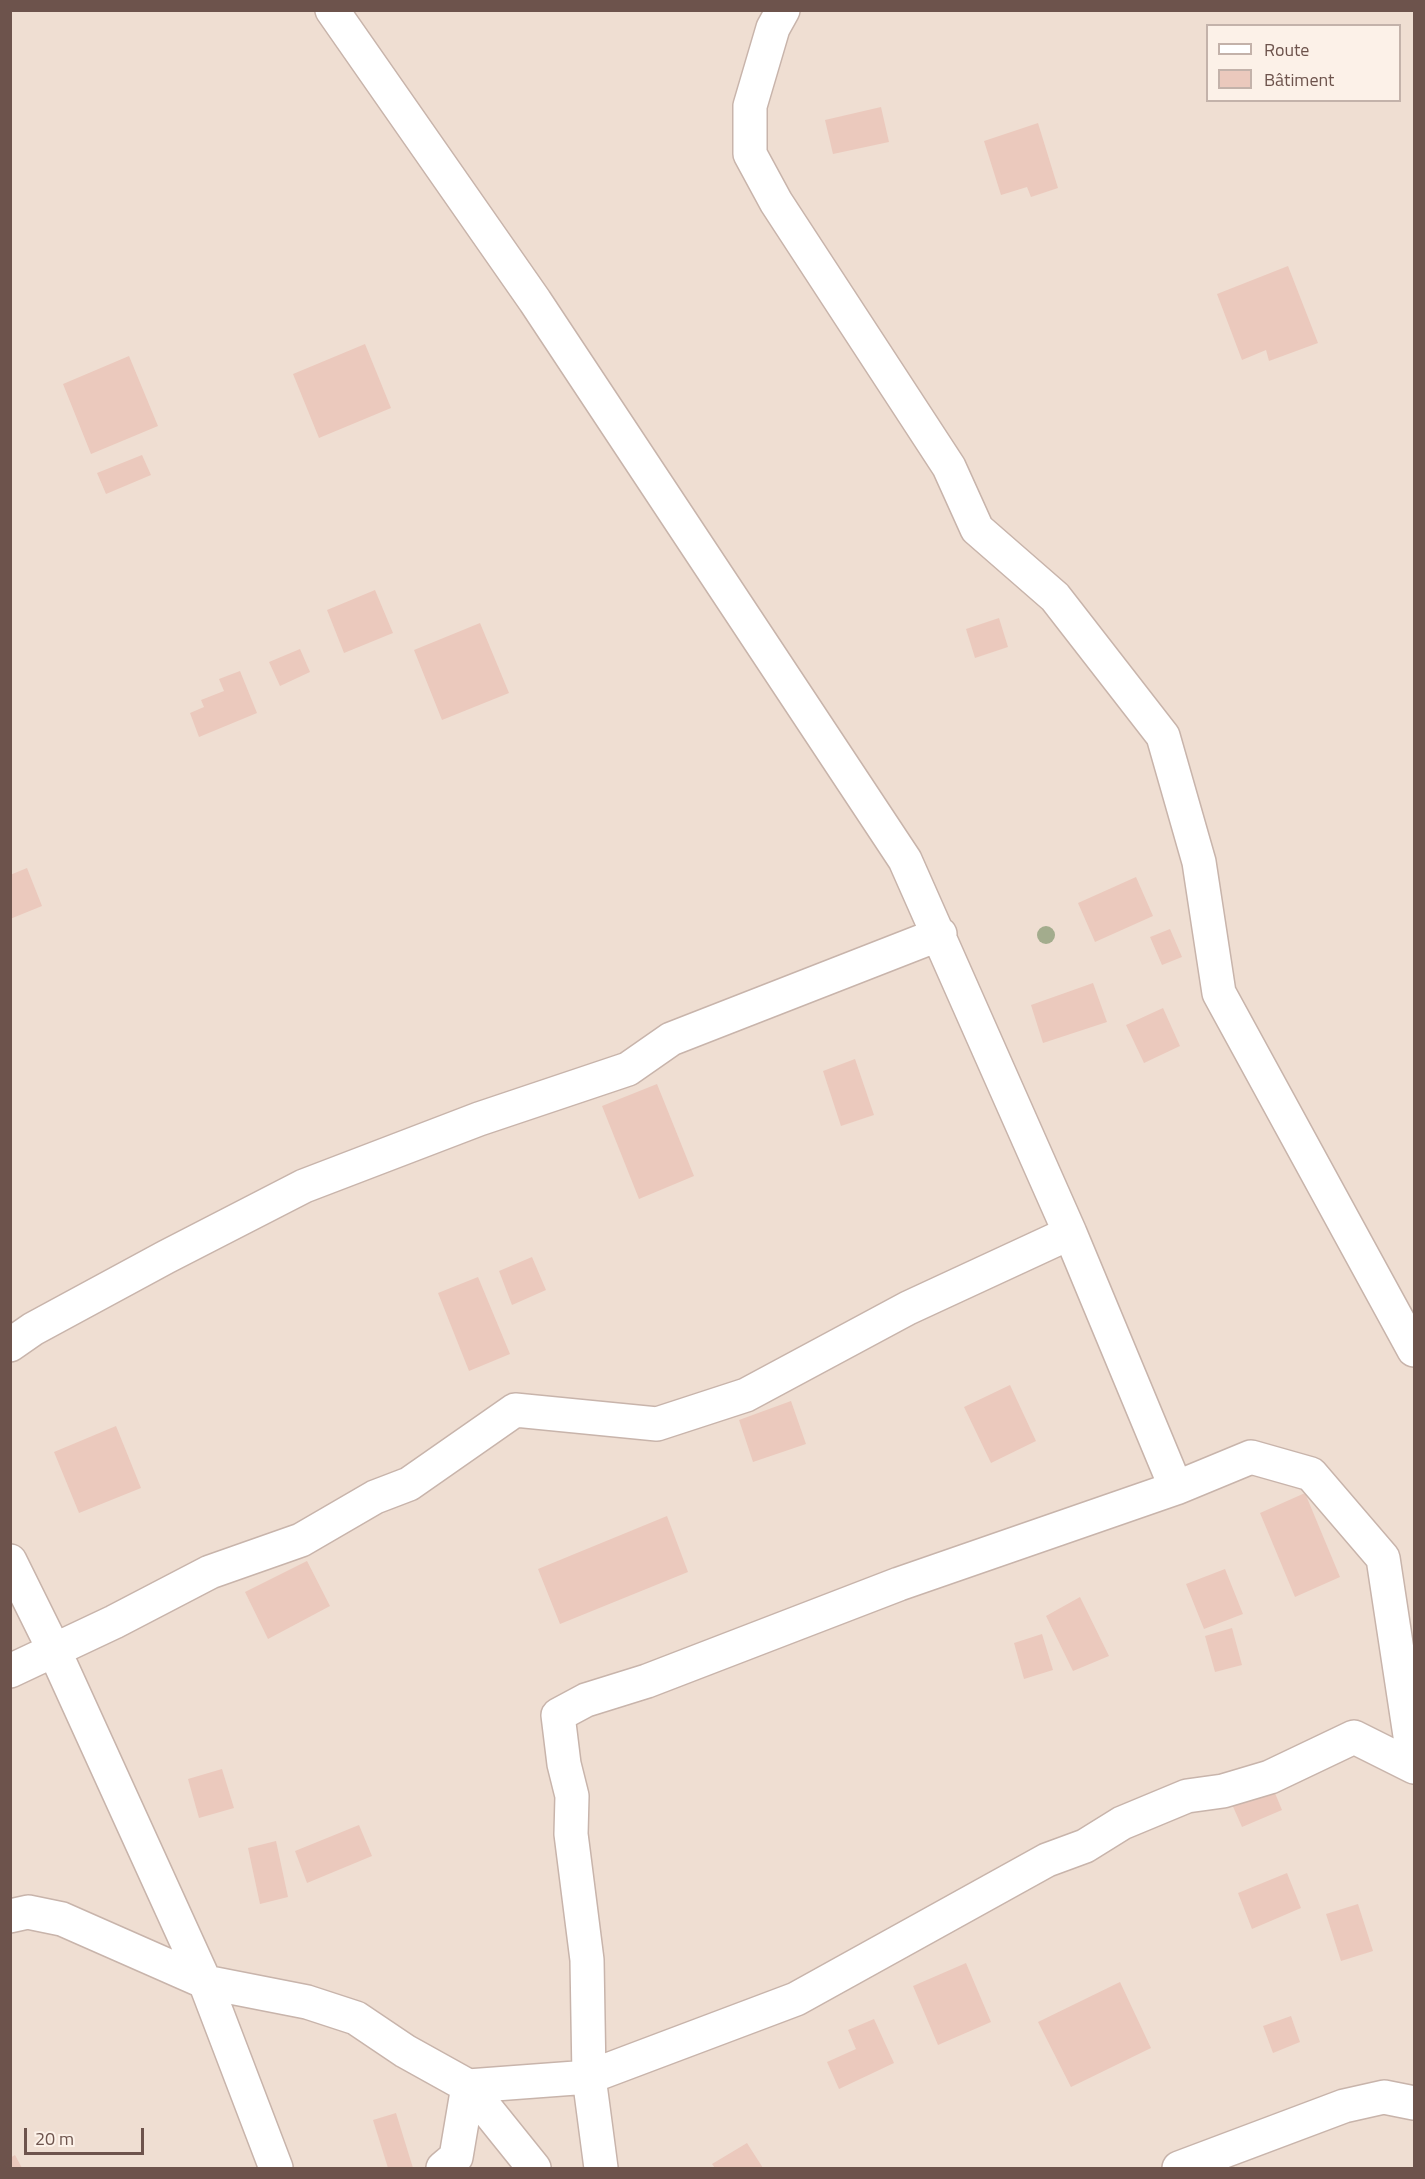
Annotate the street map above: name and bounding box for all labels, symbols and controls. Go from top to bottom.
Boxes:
legend [1206,24,1401,102]
text: Route [1264,36,1309,63]
text: Bâtiment [1264,66,1334,93]
scale bar [27,2116,147,2154]
text: 20 m [35,2125,74,2152]

